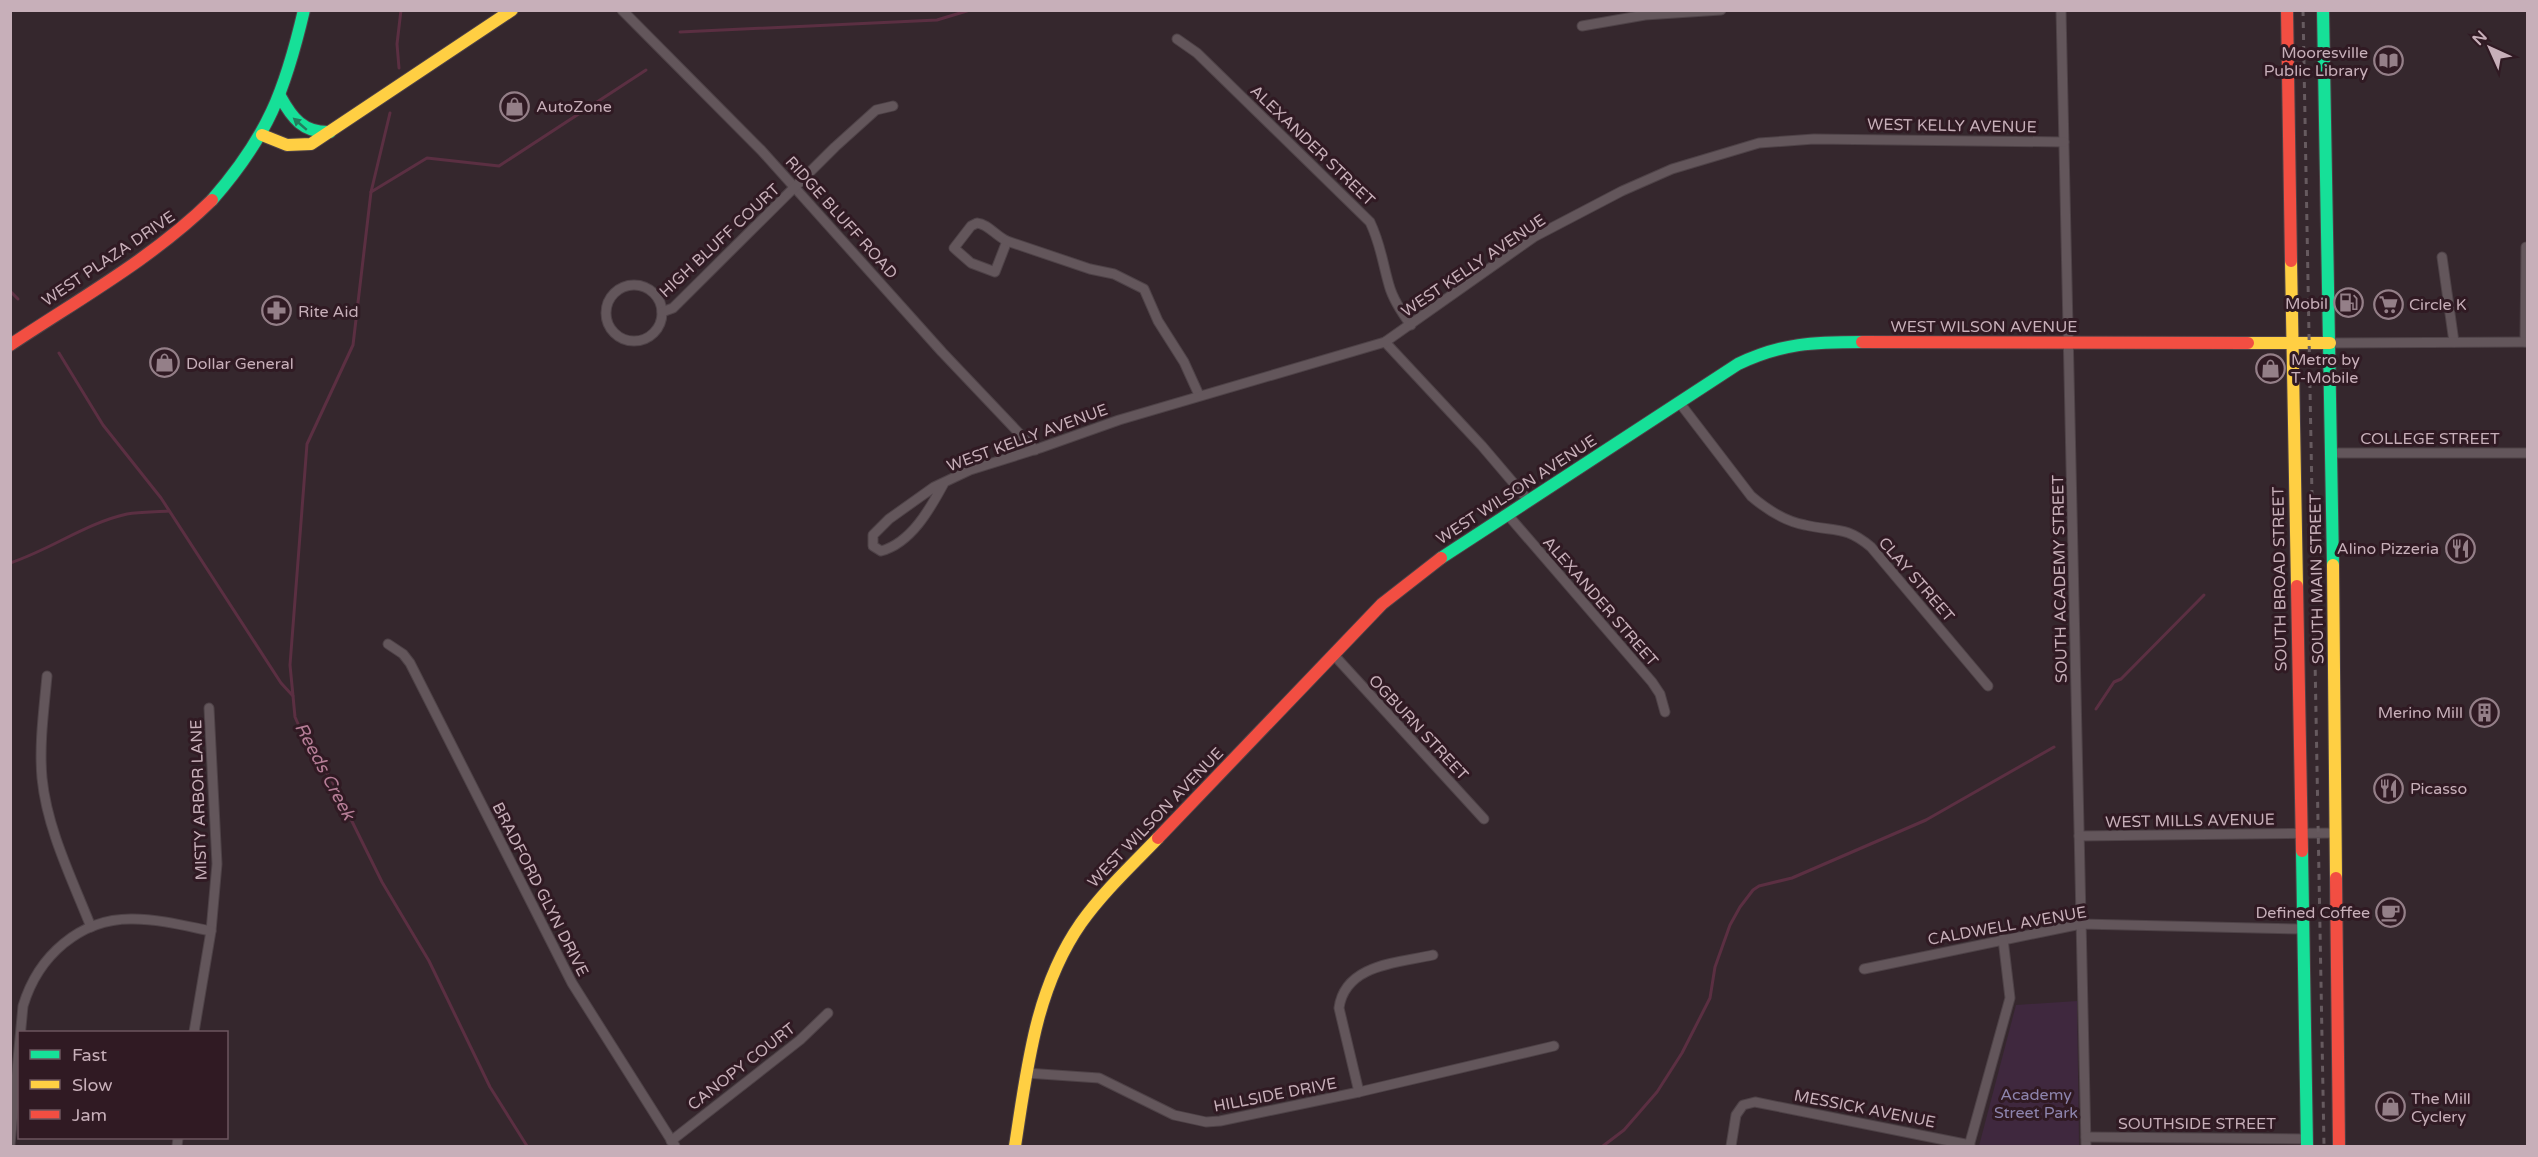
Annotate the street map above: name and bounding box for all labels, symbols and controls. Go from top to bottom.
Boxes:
north arrow [2460,18,2520,78]
text: N [2468,26,2492,50]
place label: Mooresville Public Library [2264,43,2368,81]
library icon: Mooresville Public Library [2373,45,2405,77]
street label: ALEXANDER STREET [1246,81,1379,211]
shop icon: AutoZone [499,90,531,122]
place label: AutoZone [536,97,612,117]
street label: WEST KELLY AVENUE [1867,115,2037,137]
one-way arrow [292,117,307,130]
street label: RIDGE BLUFF ROAD [781,152,902,283]
street label: HIGH BLUFF COURT [655,179,784,302]
street label: WEST PLAZA DRIVE [38,207,179,311]
street label: WEST KELLY AVENUE [1398,210,1549,322]
fuel station icon: Mobil [2333,287,2365,319]
supermarket icon: Circle K [2372,288,2404,320]
place label: Mobil [2285,294,2328,314]
pharmacy icon: Rite Aid [261,295,293,327]
place label: Circle K [2409,295,2467,315]
place label: Rite Aid [298,302,359,322]
street label: WEST WILSON AVENUE [1890,317,2078,337]
shop icon: Dollar General [149,347,181,379]
place label: Metro by T-Mobile [2291,350,2360,388]
shop icon: Metro by T-Mobile [2254,352,2286,384]
place label: Dollar General [186,354,294,374]
street label: WEST KELLY AVENUE [944,400,1110,476]
street label: COLLEGE STREET [2360,429,2500,449]
street label: WEST WILSON AVENUE [1433,431,1600,549]
street label: SOUTH ACADEMY STREET [2048,474,2072,683]
street label: SOUTH BROAD STREET [2268,486,2292,672]
street label: SOUTH MAIN STREET [2306,493,2328,664]
restaurant icon: Alino Pizzeria [2444,532,2476,564]
street label: ALEXANDER STREET [1538,533,1662,671]
street label: CLAY STREET [1874,533,1959,626]
place label: Alino Pizzeria [2337,539,2439,559]
street label: OGBURN STREET [1364,671,1473,785]
building icon: Merino Mill [2468,696,2500,728]
place label: Merino Mill [2378,703,2463,723]
street label: MISTY ARBOR LANE [186,719,212,881]
water label: Reeds Creek [290,719,360,824]
street label: WEST WILSON AVENUE [1084,743,1228,892]
restaurant icon: Picasso [2373,772,2405,804]
place label: Picasso [2410,779,2467,799]
street label: BRADFORD GLYN DRIVE [487,799,593,980]
street label: WEST MILLS AVENUE [2105,810,2275,832]
cafe icon: Defined Coffee [2375,896,2407,928]
street label: CALDWELL AVENUE [1926,902,2088,950]
place label: Defined Coffee [2255,903,2370,923]
street label: CANOPY COURT [684,1018,800,1115]
legend [18,1031,228,1139]
text: Fast [72,1044,107,1066]
street label: HILLSIDE DRIVE [1212,1073,1339,1117]
text: Slow [72,1074,113,1096]
street label: MESSICK AVENUE [1792,1085,1937,1133]
park label: Academy Street Park [1994,1085,2078,1123]
place label: The Mill Cyclery [2411,1089,2471,1127]
shop icon: The Mill Cyclery [2374,1091,2406,1123]
text: Jam [72,1104,107,1126]
street label: SOUTHSIDE STREET [2118,1114,2276,1134]

